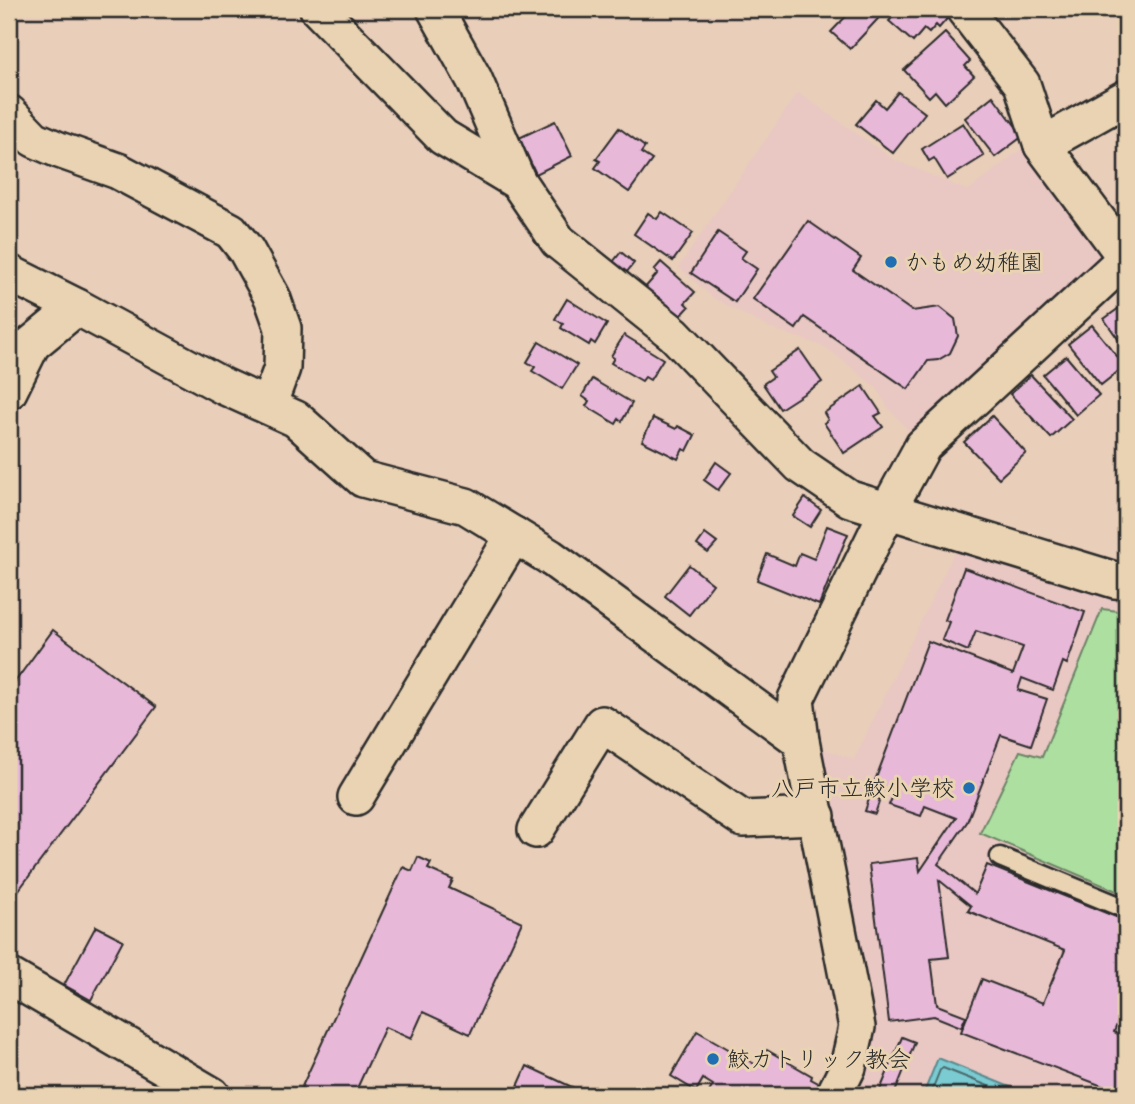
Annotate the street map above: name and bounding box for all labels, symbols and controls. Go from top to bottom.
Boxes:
place label: かもめ幼稚園 [905,249,1043,277]
marker: かもめ幼稚園 [883,254,899,270]
place label: 八戸市立鮫小学校 [771,775,955,803]
marker: 八戸市立鮫小学校 [961,780,977,796]
place label: 鮫カトリック教会 [727,1046,911,1074]
marker: 鮫カトリック教会 [705,1051,721,1067]

